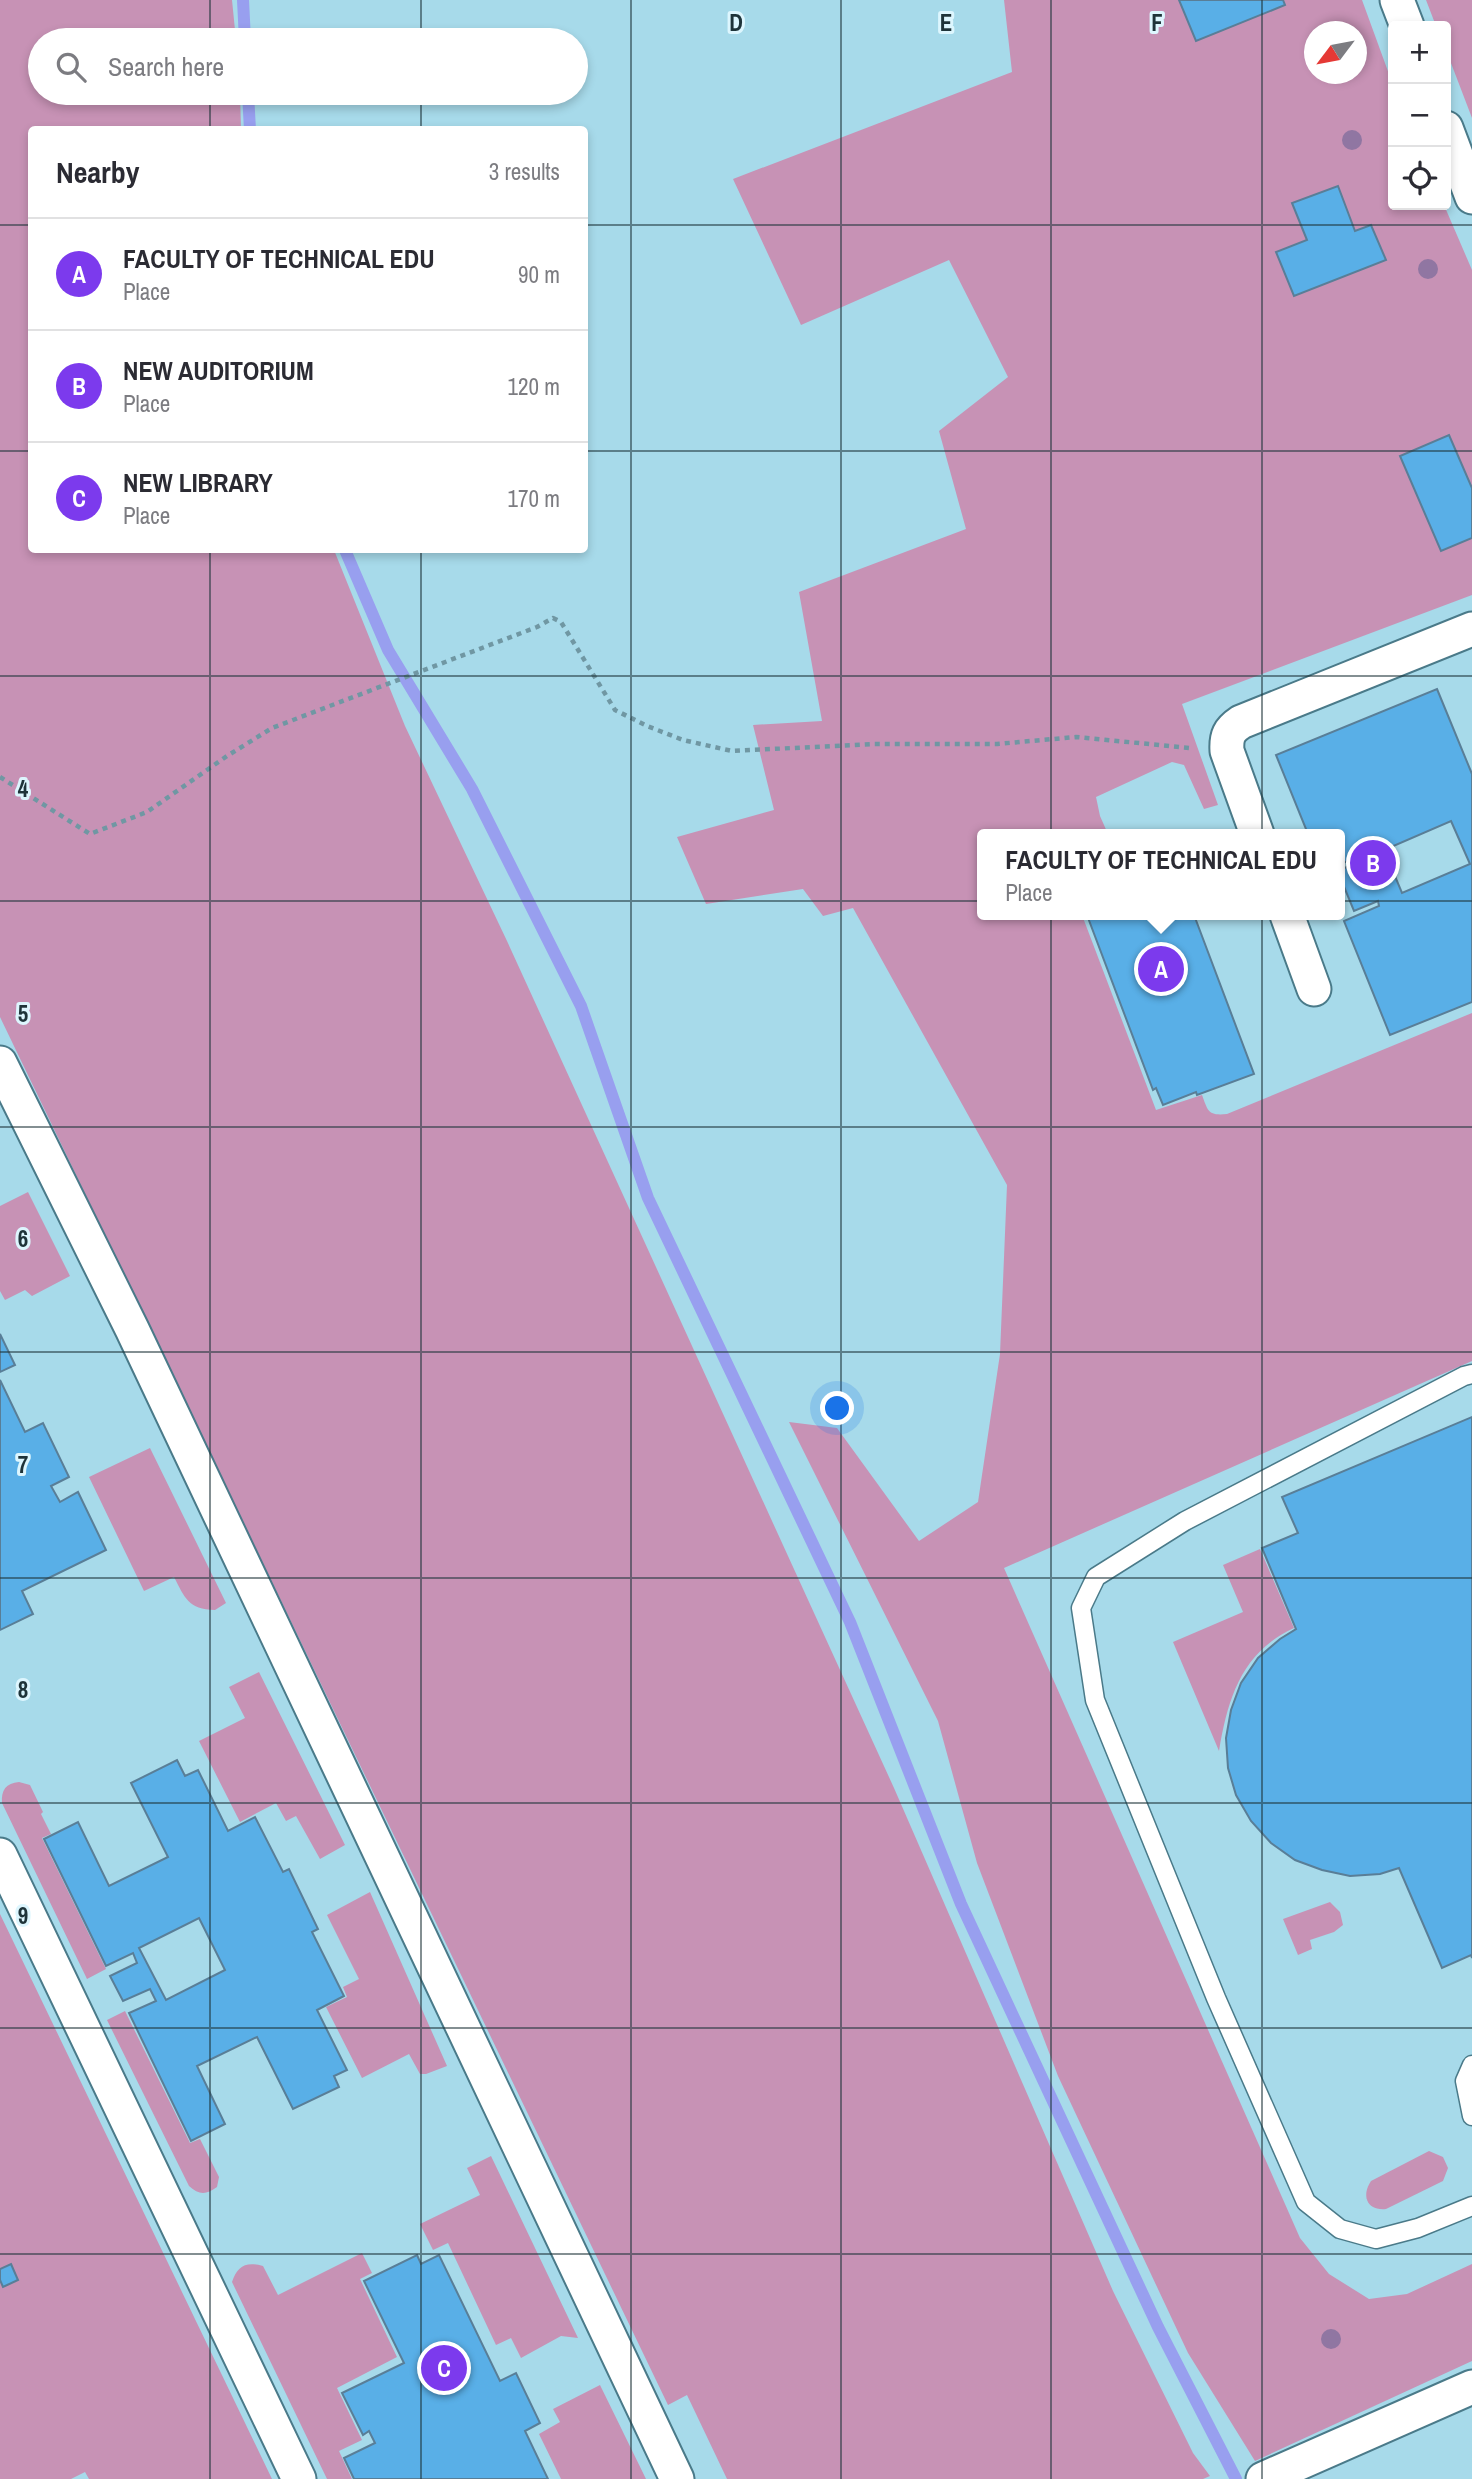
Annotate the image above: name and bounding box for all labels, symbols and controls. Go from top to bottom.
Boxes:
text: D [729,7,743,38]
text: E [940,7,952,38]
text: F [1151,7,1163,38]
north arrow [1304,21,1367,84]
map controls [1388,21,1451,210]
button: + [1388,21,1451,84]
search box [28,28,588,105]
icon: search [52,48,90,86]
text: Search here [108,49,224,84]
button: − [1388,84,1451,147]
button: locate [1388,147,1451,210]
text: Nearby [56,152,139,192]
text: 3 results [489,156,560,187]
text: FACULTY OF TECHNICAL EDU [123,241,435,276]
text: A [72,259,86,290]
text: 90 m [518,259,560,290]
text: Place [123,276,170,307]
text: NEW AUDITORIUM [123,353,314,388]
text: B [72,371,86,402]
text: 120 m [508,371,560,402]
text: Place [123,388,170,419]
text: NEW LIBRARY [123,465,273,500]
text: C [72,483,86,514]
text: 170 m [508,483,560,514]
text: Place [123,500,170,531]
text: 4 [18,773,29,804]
popup [977,829,1345,920]
pin: B [1350,837,1396,889]
text: FACULTY OF TECHNICAL EDU [1005,842,1317,877]
text: Place [1005,877,1052,908]
pin: A [1138,943,1184,995]
text: 5 [18,998,28,1029]
text: 6 [18,1223,28,1254]
your location [820,1391,854,1425]
text: 7 [18,1449,28,1480]
text: 8 [18,1674,28,1705]
text: 9 [18,1900,28,1931]
pin: C [421,2342,467,2394]

